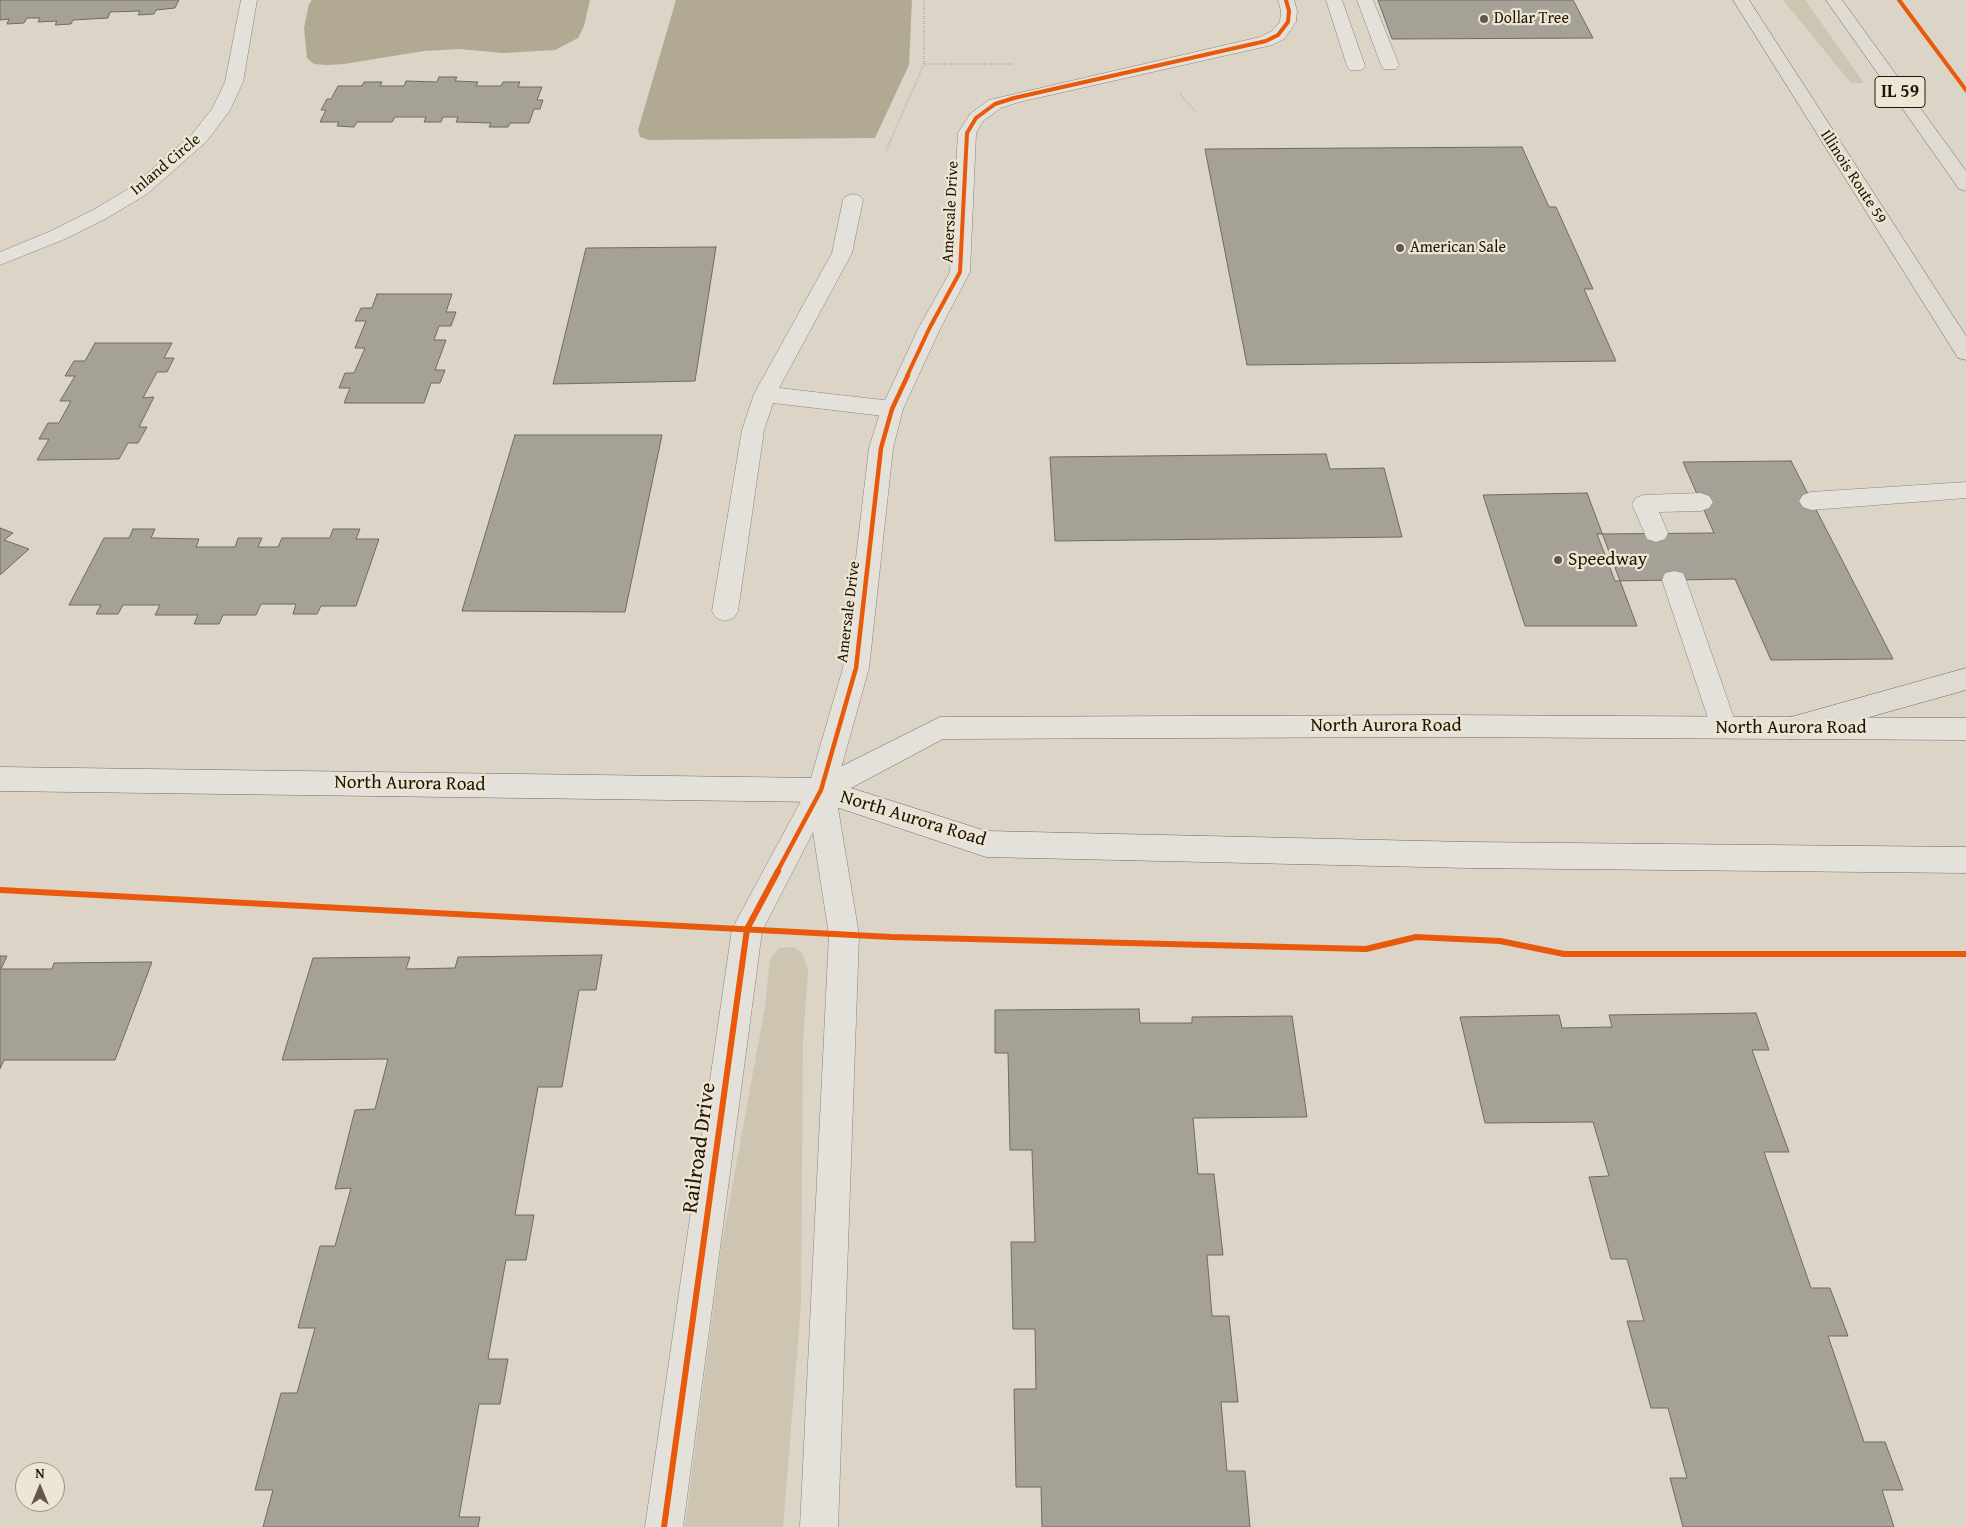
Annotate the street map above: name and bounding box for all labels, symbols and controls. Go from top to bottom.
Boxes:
place label: Dollar Tree [1494,9,1569,29]
marker: Dollar Tree [1478,13,1490,25]
road number: IL 59 [1875,76,1925,108]
street label: Illinois Route 59 [1816,126,1890,228]
street label: Inland Circle [127,130,205,200]
street label: Amersale Drive [939,160,963,264]
place label: American Sale [1410,238,1506,258]
marker: American Sale [1394,242,1406,254]
place label: Speedway [1568,549,1647,571]
marker: Speedway [1552,554,1564,566]
street label: Amersale Drive [833,560,865,664]
street label: North Aurora Road [1310,715,1462,737]
street label: North Aurora Road [1715,717,1867,739]
street label: North Aurora Road [334,771,486,797]
street label: North Aurora Road [837,786,989,852]
street label: Railroad Drive [678,1081,722,1215]
north arrow [15,1462,65,1512]
text: N [35,1463,45,1483]

